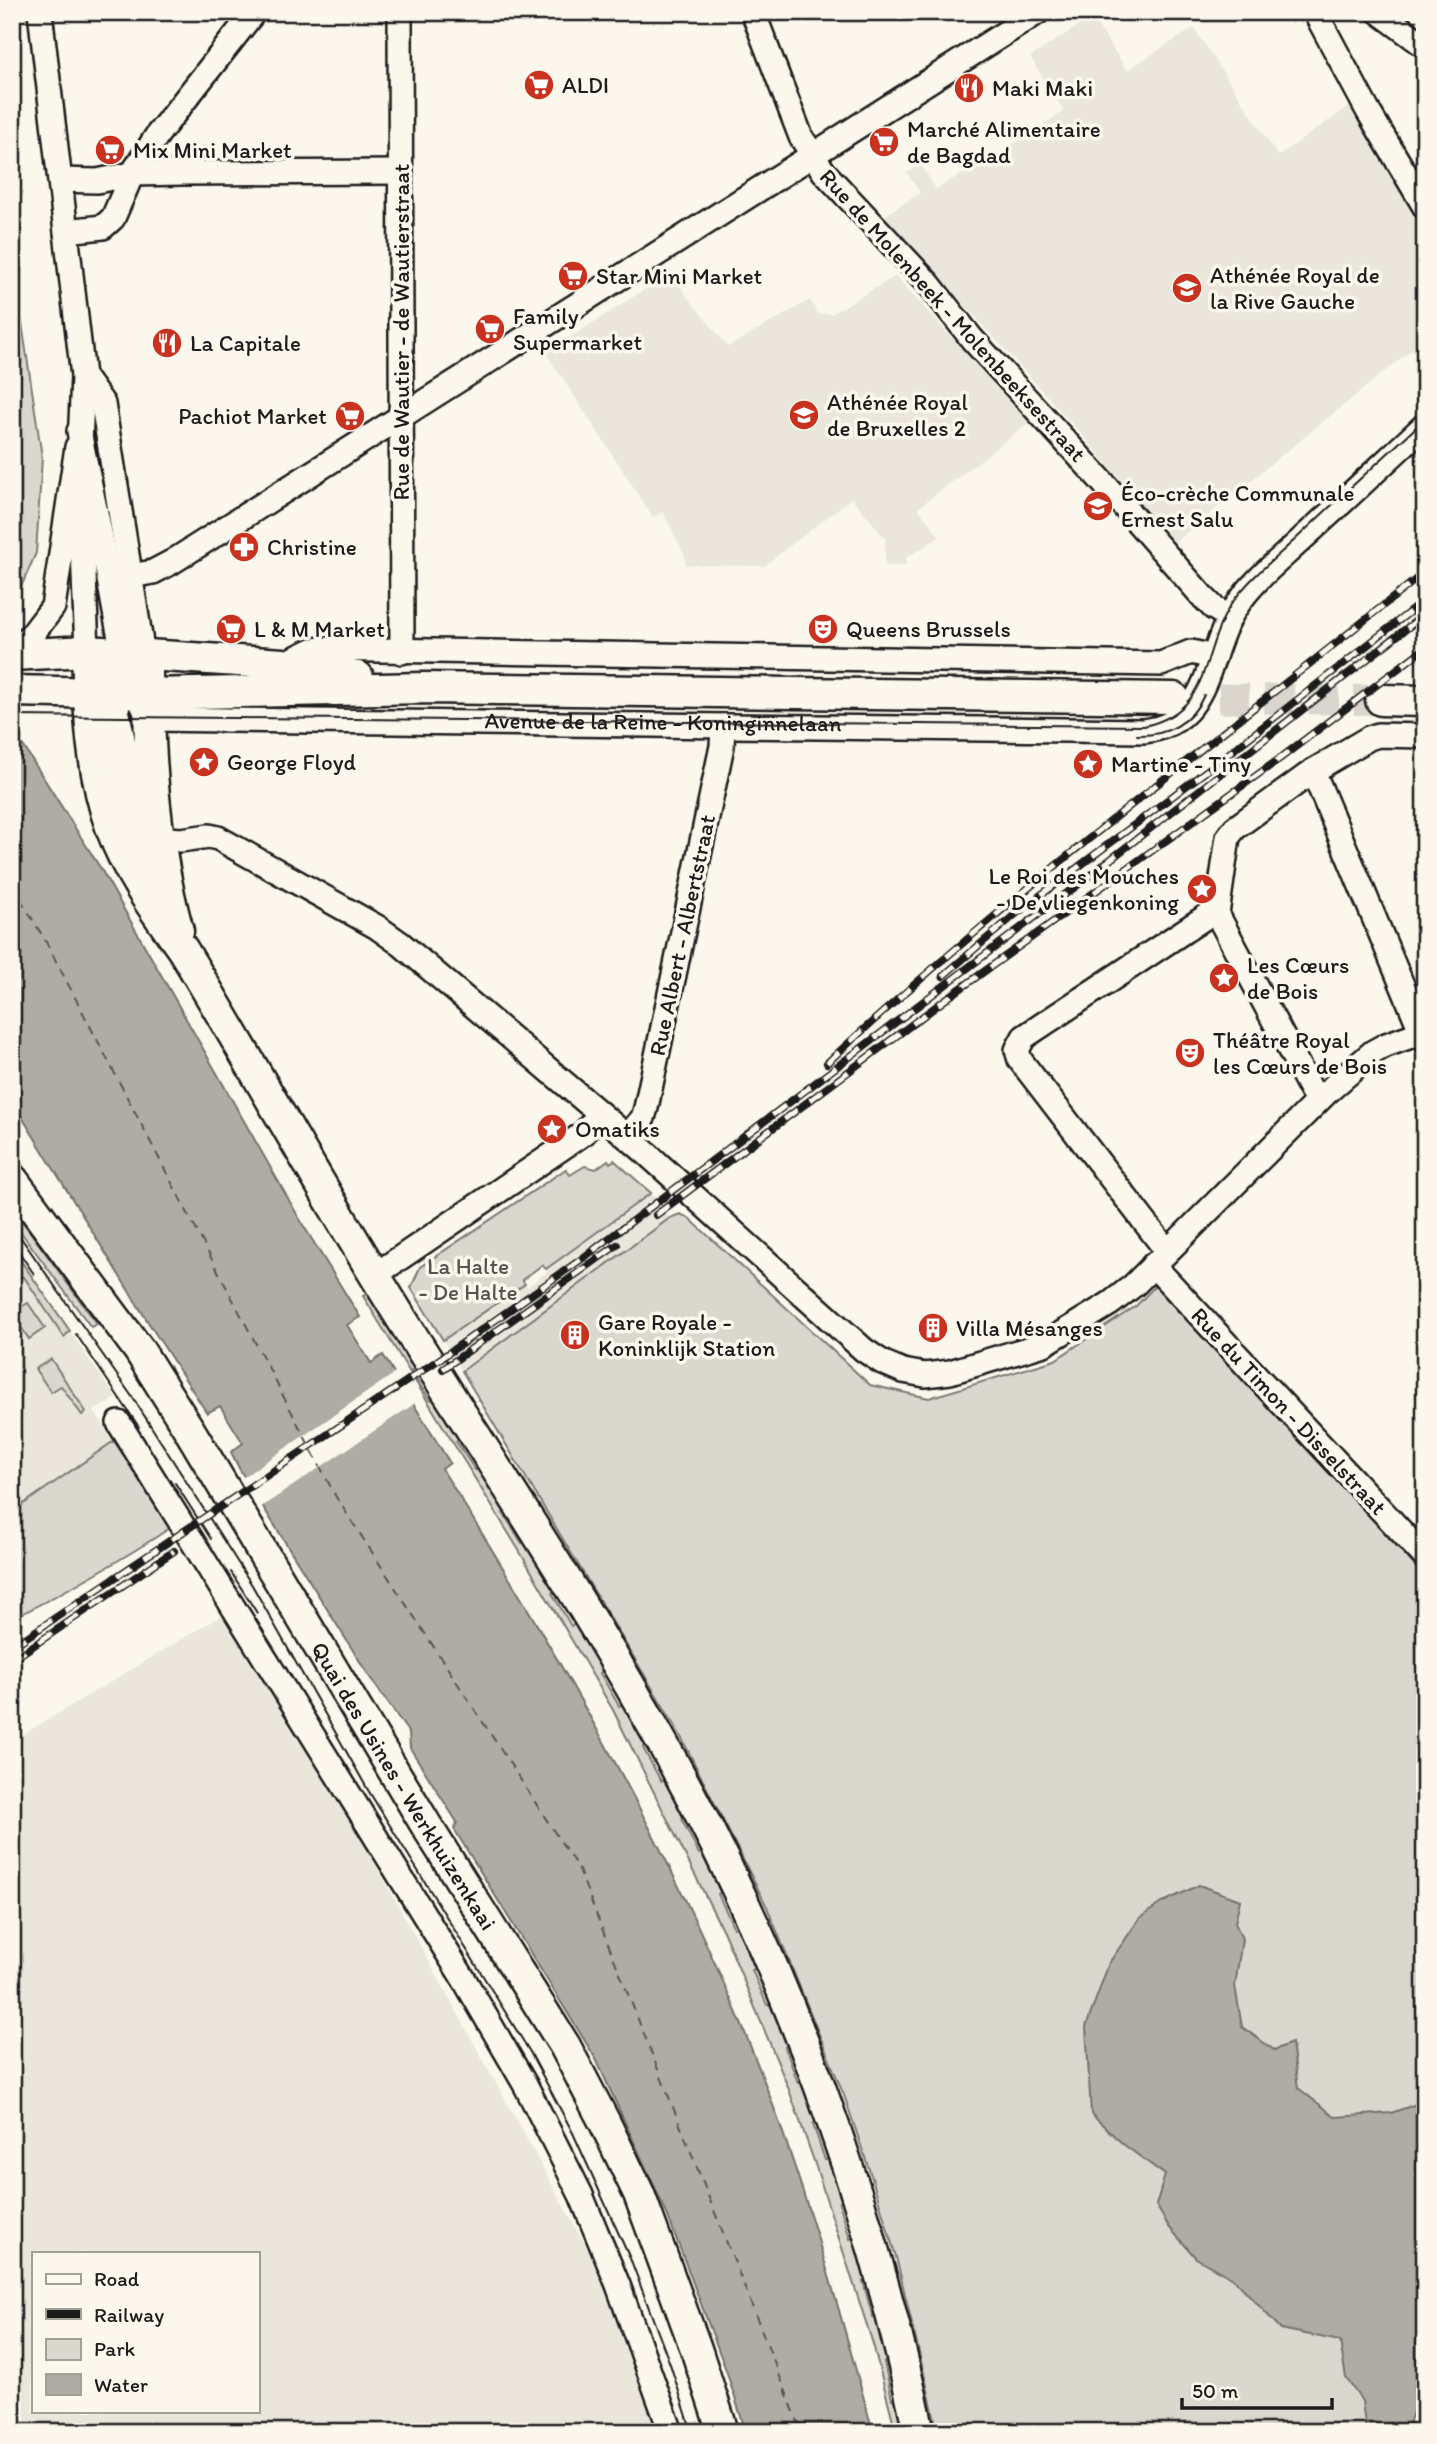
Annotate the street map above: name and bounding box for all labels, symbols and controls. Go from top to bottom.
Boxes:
supermarket icon: ALDI [522,68,556,102]
place label: ALDI [562,71,609,99]
restaurant icon: Maki Maki [952,71,986,105]
place label: Maki Maki [992,74,1093,102]
place label: Marché Alimentaire de Bagdad [907,115,1101,169]
supermarket icon: Marché Alimentaire de Bagdad [867,125,901,159]
supermarket icon: Mix Mini Market [93,133,127,167]
place label: Mix Mini Market [133,136,292,164]
street label: Rue de Molenbeek - Molenbeeksestraat [814,163,1092,468]
street label: Rue de Wautier - de Wautierstraat [387,164,415,500]
supermarket icon: Star Mini Market [556,259,590,293]
place label: Athénée Royal de la Rive Gauche [1210,261,1380,315]
place label: Star Mini Market [596,262,763,290]
school or university icon: Athénée Royal de la Rive Gauche [1170,271,1204,305]
place label: Family Supermarket [513,302,643,356]
supermarket icon: Family Supermarket [473,312,507,346]
restaurant icon: La Capitale [150,326,184,360]
place label: La Capitale [190,329,301,357]
place label: Athénée Royal de Bruxelles 2 [827,388,969,442]
school or university icon: Athénée Royal de Bruxelles 2 [787,398,821,432]
supermarket icon: Pachiot Market [333,399,367,433]
place label: Pachiot Market [178,402,327,430]
place label: Éco-crèche Communale Ernest Salu [1121,479,1354,533]
school or university icon: Éco-crèche Communale Ernest Salu [1081,489,1115,523]
pharmacy icon: Christine [227,530,261,564]
place label: Christine [267,533,357,561]
supermarket icon: L & M Market [214,612,248,646]
theatre icon: Queens Brussels [806,612,840,646]
place label: L & M Market [254,615,385,643]
place label: Queens Brussels [846,615,1011,643]
street label: Avenue de la Reine - Koninginnelaan [484,706,842,737]
place icon: George Floyd [187,745,221,779]
place icon: Martine - Tiny [1071,747,1105,781]
place label: George Floyd [227,748,356,776]
place label: Martine - Tiny [1111,750,1251,778]
street label: Rue Albert - Albertstraat [643,811,721,1058]
place label: Le Roi des Mouches - De vliegenkoning [988,862,1179,916]
place icon: Le Roi des Mouches - De vliegenkoning [1185,872,1219,906]
place label: Les Cœurs de Bois [1247,951,1349,1005]
place icon: Les Cœurs de Bois [1207,961,1241,995]
place label: Théâtre Royal les Cœurs de Bois [1213,1026,1387,1080]
theatre icon: Théâtre Royal les Cœurs de Bois [1173,1036,1207,1070]
place icon: Omatiks [535,1112,569,1146]
place label: Omatiks [575,1115,660,1143]
park label: La Halte - De Halte [418,1252,518,1306]
street label: Rue du Timon - Disselstraat [1185,1301,1393,1521]
place label: Gare Royale - Koninklijk Station [598,1308,775,1362]
building icon: Villa Mésanges [916,1311,950,1345]
place label: Villa Mésanges [956,1314,1103,1342]
building icon: Gare Royale - Koninklijk Station [558,1318,592,1352]
street label: Quai des Usines - Werkhuizenkaai [305,1636,503,1935]
legend [32,2252,259,2412]
text: Road [94,2266,140,2291]
text: Railway [94,2302,164,2327]
text: Park [94,2336,136,2361]
scale bar [1182,2367,1332,2411]
text: Water [94,2372,148,2397]
text: 50 m [1192,2378,1239,2403]

